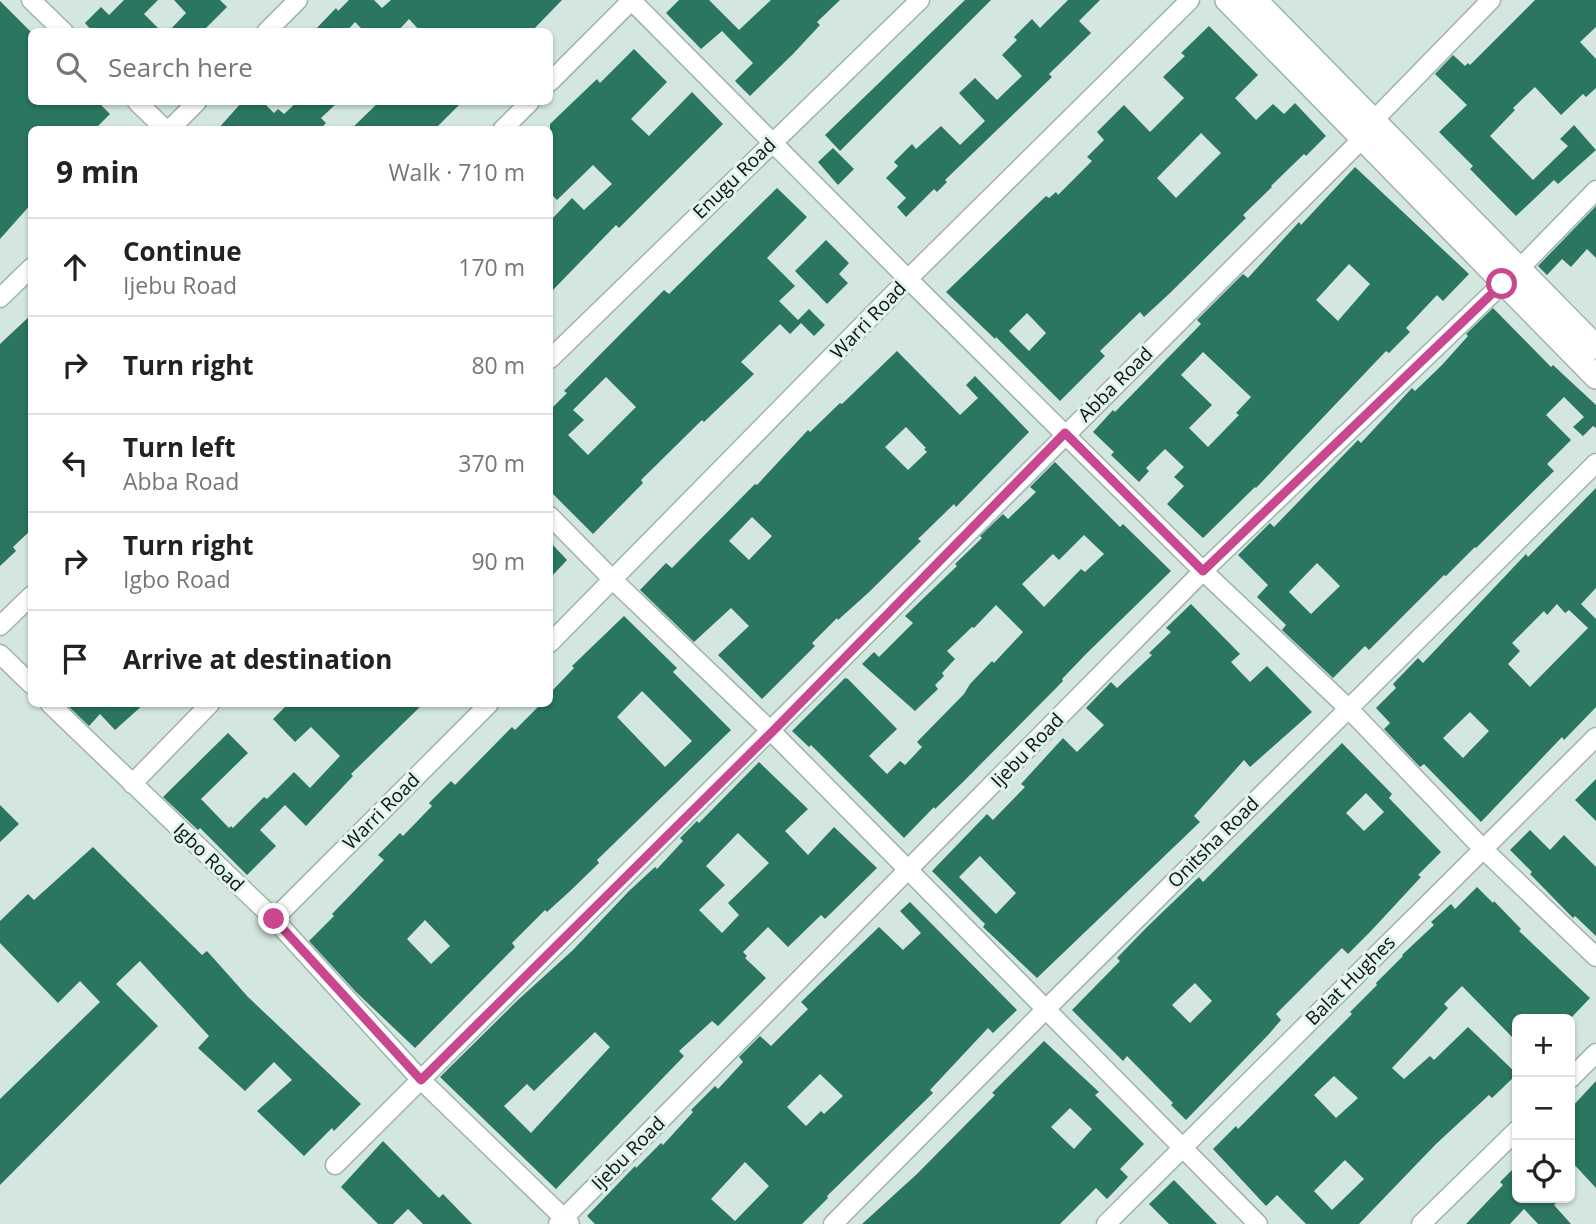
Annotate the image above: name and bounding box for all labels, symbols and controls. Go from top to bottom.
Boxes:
search box [28,28,553,105]
icon: search [52,48,90,86]
text: Search here [108,49,253,85]
street label: Enugu Road [687,132,781,224]
text: 9 min [56,151,139,192]
text: Walk · 710 m [388,156,525,188]
text: Continue [123,233,242,269]
icon: ahead [56,248,94,286]
text: 170 m [458,251,525,283]
route start [1486,268,1517,299]
text: Ijebu Road [123,269,237,301]
street label: Warri Road [824,275,912,365]
street label: Abba Road [1072,341,1158,427]
icon: right [56,346,94,384]
text: Turn right [123,347,254,383]
text: 80 m [471,349,525,381]
text: Turn left [123,429,235,465]
icon: left [56,444,94,482]
text: 370 m [458,447,525,479]
text: Abba Road [123,465,239,497]
text: Turn right [123,527,254,563]
icon: right [56,542,94,580]
text: 90 m [471,545,525,577]
text: Igbo Road [123,563,231,595]
icon: arrive [56,640,94,678]
text: Arrive at destination [123,641,392,677]
street label: Ijebu Road [985,707,1069,793]
street label: Warri Road [337,767,425,855]
street label: Onitsha Road [1162,791,1264,893]
street label: Igbo Road [168,817,250,897]
route end [258,903,289,934]
street label: Balat Hughes [1299,929,1401,1031]
map controls [1512,1014,1575,1203]
button: + [1512,1014,1575,1077]
button: − [1512,1077,1575,1140]
street label: Ijebu Road [585,1110,671,1196]
button: locate [1512,1140,1575,1203]

